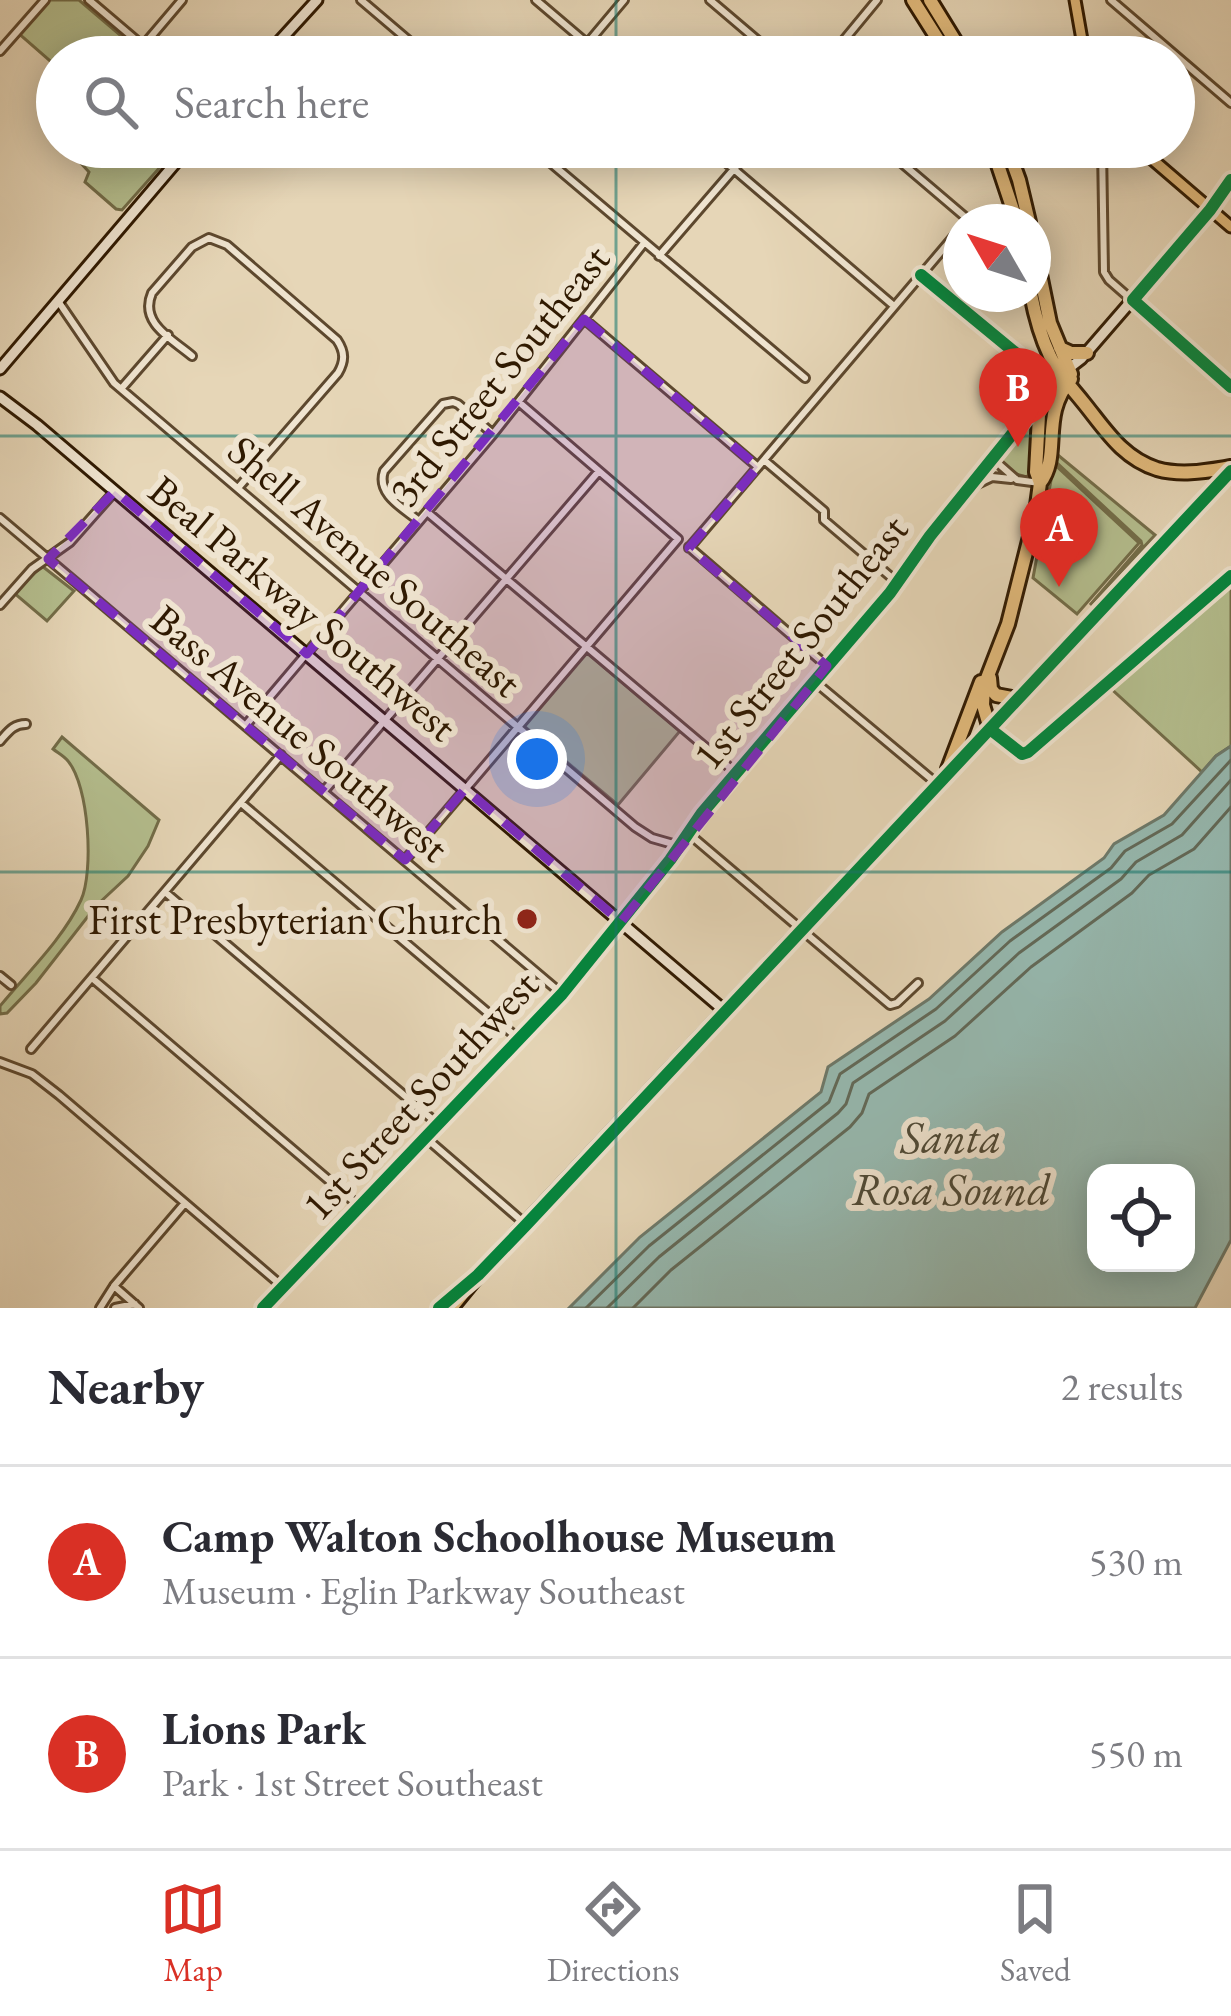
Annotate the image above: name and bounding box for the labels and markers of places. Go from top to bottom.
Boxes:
pin: B [979,348,1057,447]
pin: A [1020,488,1098,587]
place label: First Presbyterian Church [88,892,503,947]
marker: First Presbyterian Church [514,906,540,932]

